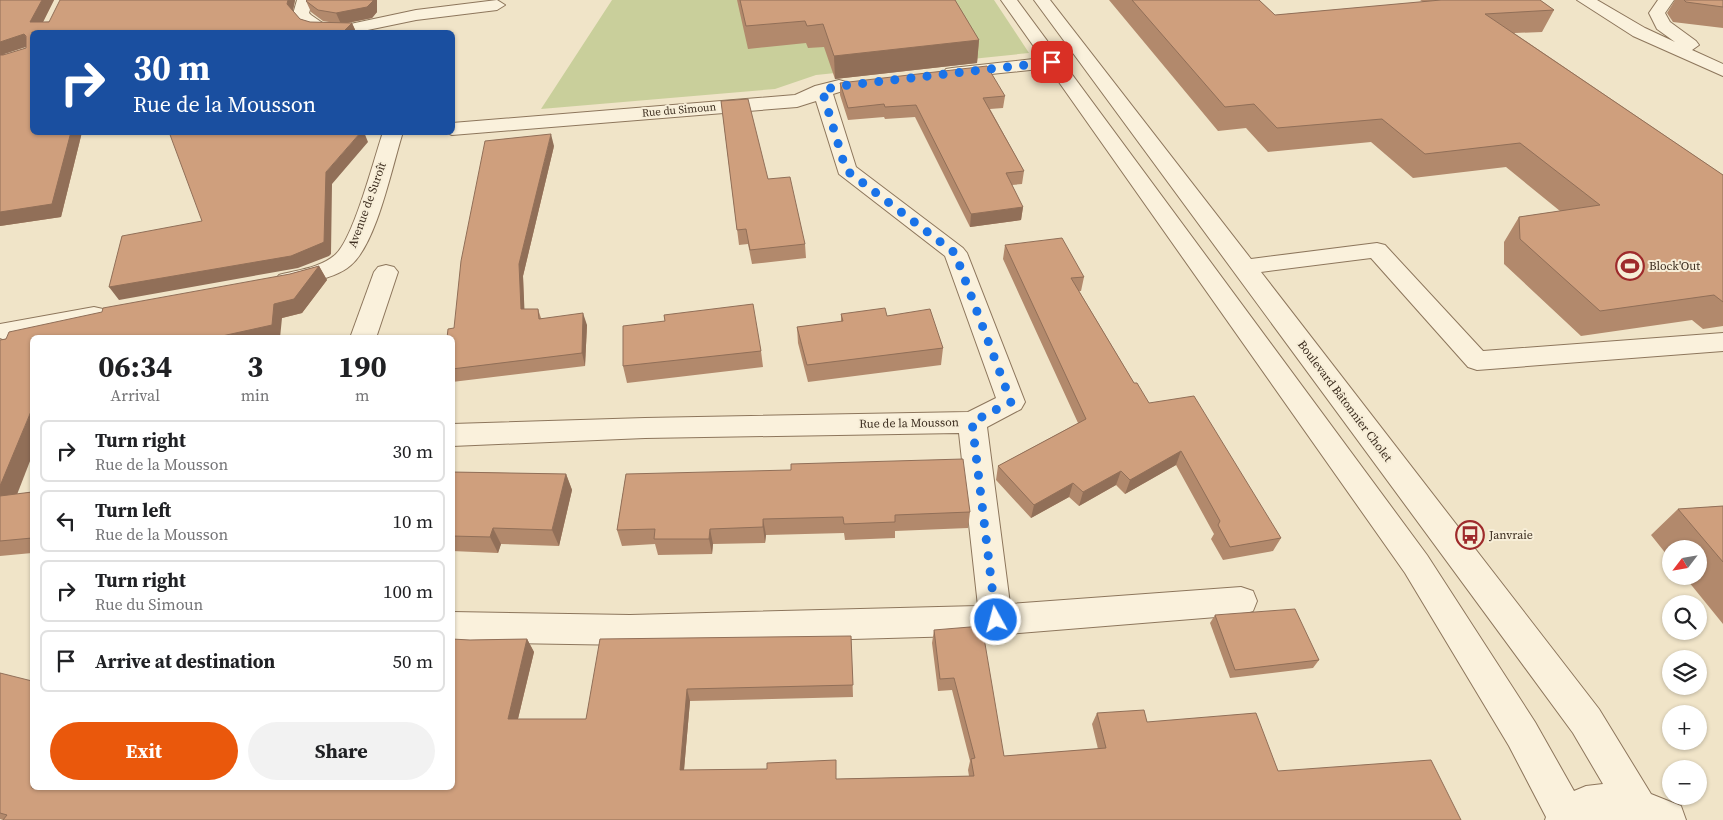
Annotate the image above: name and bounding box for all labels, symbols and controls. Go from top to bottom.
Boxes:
pin [1031,41,1073,83]
text: 30 m [133,44,210,92]
icon: arrive [1038,48,1066,76]
icon: right [50,50,115,115]
text: Rue de la Mousson [133,89,316,119]
street label: Rue du Simoun [641,99,717,121]
street label: Avenue de Suroît [344,160,390,250]
sports icon: Block'Out [1615,251,1645,281]
place label: Block'Out [1649,258,1700,274]
street label: Boulevard Bâtonnier Cholet [1294,337,1396,465]
text: 06:34 [98,346,172,387]
text: 3 [247,346,263,387]
text: 190 [338,346,387,387]
text: Arrival [111,384,160,406]
text: min [241,384,270,406]
text: m [355,384,369,406]
street label: Rue de la Mousson [859,414,959,432]
text: Turn right [95,427,186,453]
icon: right [52,437,80,465]
text: 30 m [392,438,433,464]
text: Rue de la Mousson [95,453,228,475]
text: Turn left [95,497,171,523]
icon: left [52,507,80,535]
text: 10 m [392,508,433,534]
bus stop icon: Janvraie [1455,520,1485,550]
text: Rue de la Mousson [95,523,228,545]
place label: Janvraie [1488,527,1533,543]
north arrow [1662,540,1708,585]
map controls [1662,540,1707,805]
text: Turn right [95,567,186,593]
icon: right [52,577,80,605]
text: 100 m [383,578,433,604]
text: Rue du Simoun [95,593,203,615]
position arrow [969,593,1021,645]
button: search [1662,595,1707,640]
icon: arrive [52,647,80,675]
text: Arrive at destination [95,648,275,674]
text: 50 m [392,648,433,674]
button: layers [1662,650,1707,695]
button: + [1662,705,1707,750]
button: Exit [50,722,238,780]
button: Share [248,722,435,780]
button: − [1662,760,1707,805]

